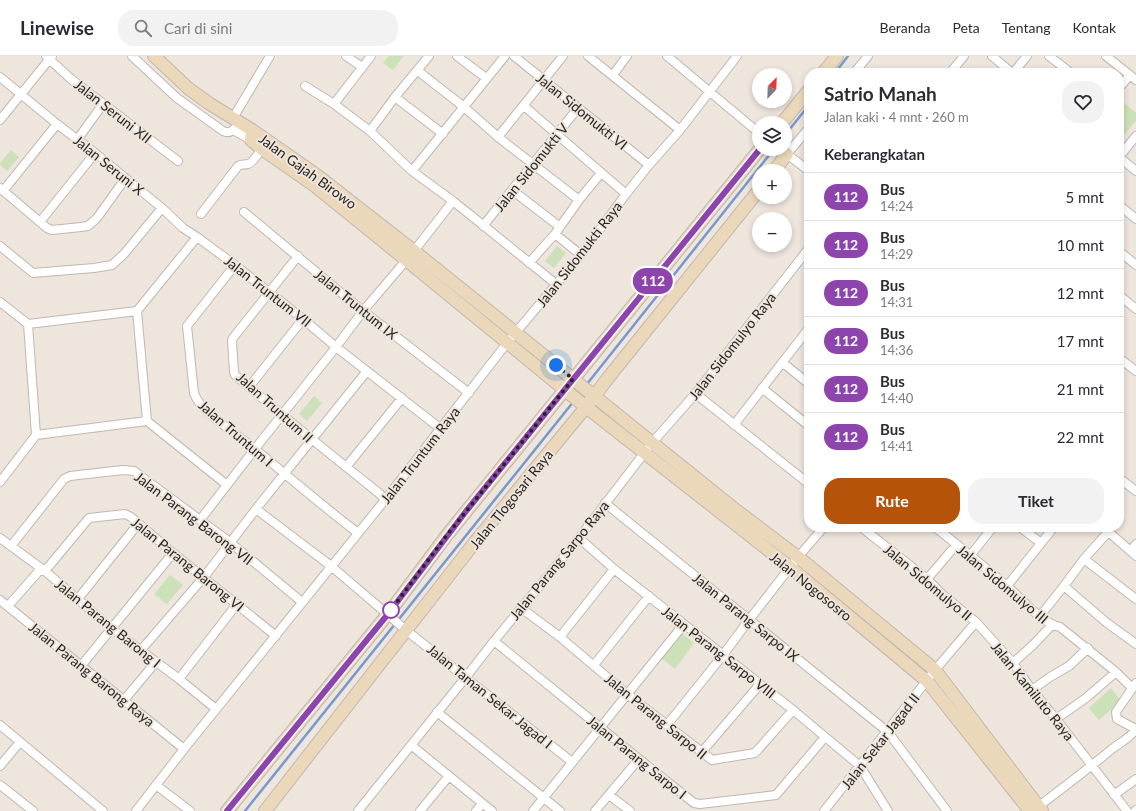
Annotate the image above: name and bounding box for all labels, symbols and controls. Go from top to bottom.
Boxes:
search box [118,10,398,46]
text: Linewise [20,16,94,39]
icon: search [132,17,154,39]
text: Cari di sini [164,19,232,37]
text: Beranda [880,19,930,36]
text: Peta [952,19,980,36]
text: Tentang [1002,19,1051,36]
text: Kontak [1073,19,1116,36]
north arrow [752,68,792,108]
map controls [752,68,792,252]
street label: Jalan Sidomukti VI [533,69,631,153]
street label: Jalan Seruni XII [71,75,155,147]
button: heart [1062,81,1104,123]
text: Satrio Manah [824,82,937,105]
text: Jalan kaki · 4 mnt · 260 m [824,109,969,125]
button: layers [752,116,792,156]
street label: Jalan Sidomukti V [490,119,572,215]
street label: Jalan Gajah Birowo [256,130,360,212]
street label: Jalan Seruni X [70,131,148,199]
text: Keberangkatan [824,145,925,163]
button: + [752,164,792,204]
text: Bus [880,180,905,198]
text: 112 [834,188,858,205]
text: 5 mnt [1065,188,1104,206]
street label: Jalan Sidomukti Raya [533,198,625,310]
text: 14:24 [880,198,913,214]
button: − [752,212,792,252]
text: Bus [880,228,905,246]
text: 112 [834,236,858,253]
text: 10 mnt [1057,236,1104,254]
text: 14:29 [880,246,913,262]
street label: Jalan Truntum VII [221,252,315,330]
street label: Jalan Truntum IX [311,265,401,343]
line badge: 112 [630,268,676,294]
text: 112 [641,272,665,289]
text: Bus [880,276,905,294]
text: 112 [834,284,858,301]
text: 12 mnt [1057,284,1104,302]
street label: Jalan Sidomulyo Raya [685,289,779,403]
text: 14:31 [880,294,913,310]
text: Bus [880,324,905,342]
text: 112 [834,332,858,349]
text: 17 mnt [1057,332,1104,350]
text: 14:36 [880,342,913,358]
your location [546,355,566,375]
street label: Jalan Truntum II [233,368,317,446]
text: Bus [880,372,905,390]
text: 112 [834,380,858,397]
text: 21 mnt [1057,380,1104,398]
text: 14:40 [880,390,913,406]
street label: Jalan Truntum I [195,396,277,470]
street label: Jalan Truntum Raya [377,403,463,507]
text: Bus [880,420,905,438]
text: 112 [834,428,858,445]
text: 22 mnt [1057,428,1104,446]
text: 14:41 [880,438,913,454]
street label: Jalan Tlogosari Raya [466,446,556,552]
street label: Jalan Parang Barong VII [131,468,257,568]
button: Rute [824,478,960,524]
button: Tiket [968,478,1104,524]
street label: Jalan Parang Sarpo Raya [506,497,612,623]
street label: Jalan Parang Barong VI [128,513,248,615]
street label: Jalan Sidomulyo II [880,540,976,624]
street label: Jalan Sidomulyo III [954,541,1052,627]
street label: Jalan Nogososro [767,548,855,624]
street label: Jalan Parang Sarpo IX [689,569,803,665]
street label: Jalan Parang Barong I [52,575,164,671]
unlabelled marker [382,601,400,619]
street label: Jalan Parang Sarpo VIII [659,602,779,702]
street label: Jalan Parang Barong Raya [26,618,158,730]
street label: Jalan Kamiluto Raya [988,638,1078,744]
street label: Jalan Taman Sekar Jagad I [424,640,556,752]
street label: Jalan Parang Sarpo II [601,670,711,762]
street label: Jalan Sekar Jagad II [837,690,923,792]
street label: Jalan Parang Sarpo I [584,712,690,802]

